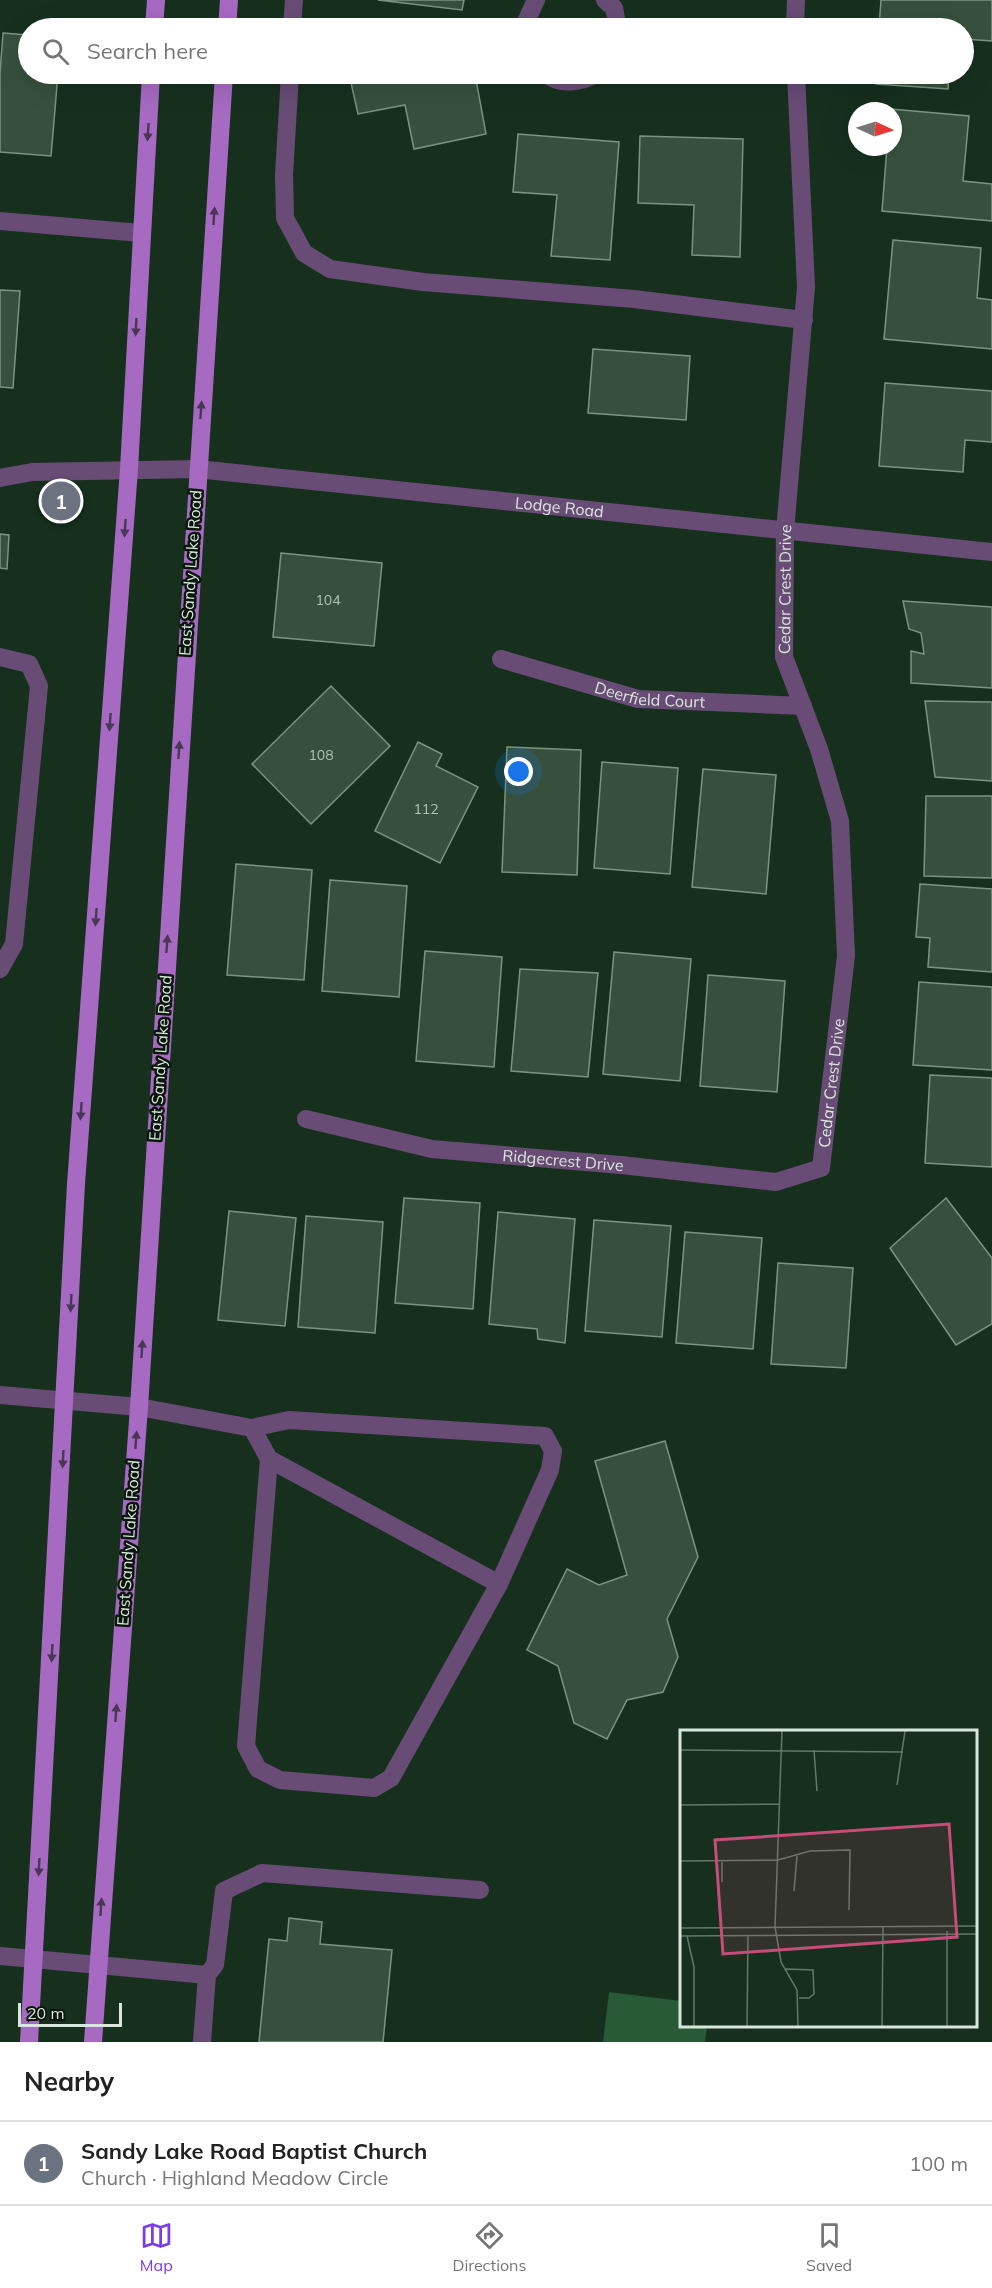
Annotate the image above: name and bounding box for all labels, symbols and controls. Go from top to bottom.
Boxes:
search box [18,18,974,84]
icon: search [39,35,72,68]
text: Search here [87,37,208,65]
north arrow [848,102,902,156]
one-way arrow [143,122,152,141]
one-way arrow [210,206,219,225]
one-way arrow [132,318,141,337]
one-way arrow [197,401,206,420]
pin: 1 [42,478,80,524]
street label: East Sandy Lake Road [174,489,206,657]
street label: Lodge Road [514,492,605,521]
one-way arrow [120,518,130,537]
street label: Cedar Crest Drive [774,523,796,654]
house number: 104 [315,591,341,609]
street label: Deerfield Court [592,677,706,712]
one-way arrow [106,713,115,732]
one-way arrow [175,740,184,759]
house number: 108 [308,746,334,764]
your location [504,757,533,786]
house number: 112 [413,800,439,818]
one-way arrow [91,907,101,926]
one-way arrow [163,935,172,954]
street label: East Sandy Lake Road [144,974,176,1142]
street label: Cedar Crest Drive [813,1017,849,1149]
one-way arrow [77,1102,86,1121]
street label: Ridgecrest Drive [502,1145,624,1175]
one-way arrow [66,1293,75,1312]
one-way arrow [137,1339,147,1358]
one-way arrow [131,1430,141,1449]
one-way arrow [58,1449,67,1468]
street label: East Sandy Lake Road [112,1459,144,1627]
one-way arrow [47,1644,56,1663]
one-way arrow [111,1703,121,1722]
inset map [680,1730,977,2027]
one-way arrow [35,1857,44,1876]
one-way arrow [97,1897,106,1916]
scale bar [18,2000,122,2028]
text: 20 m [27,2003,64,2023]
text: Nearby [24,2065,114,2098]
text: Sandy Lake Road Baptist Church [81,2137,427,2165]
text: 1 [38,2151,50,2176]
text: 100 m [909,2151,968,2176]
text: Church · Highland Meadow Circle [81,2165,388,2190]
tab: Map [140,2219,173,2275]
tab: Directions [452,2219,526,2275]
tab: Saved [806,2219,852,2275]

